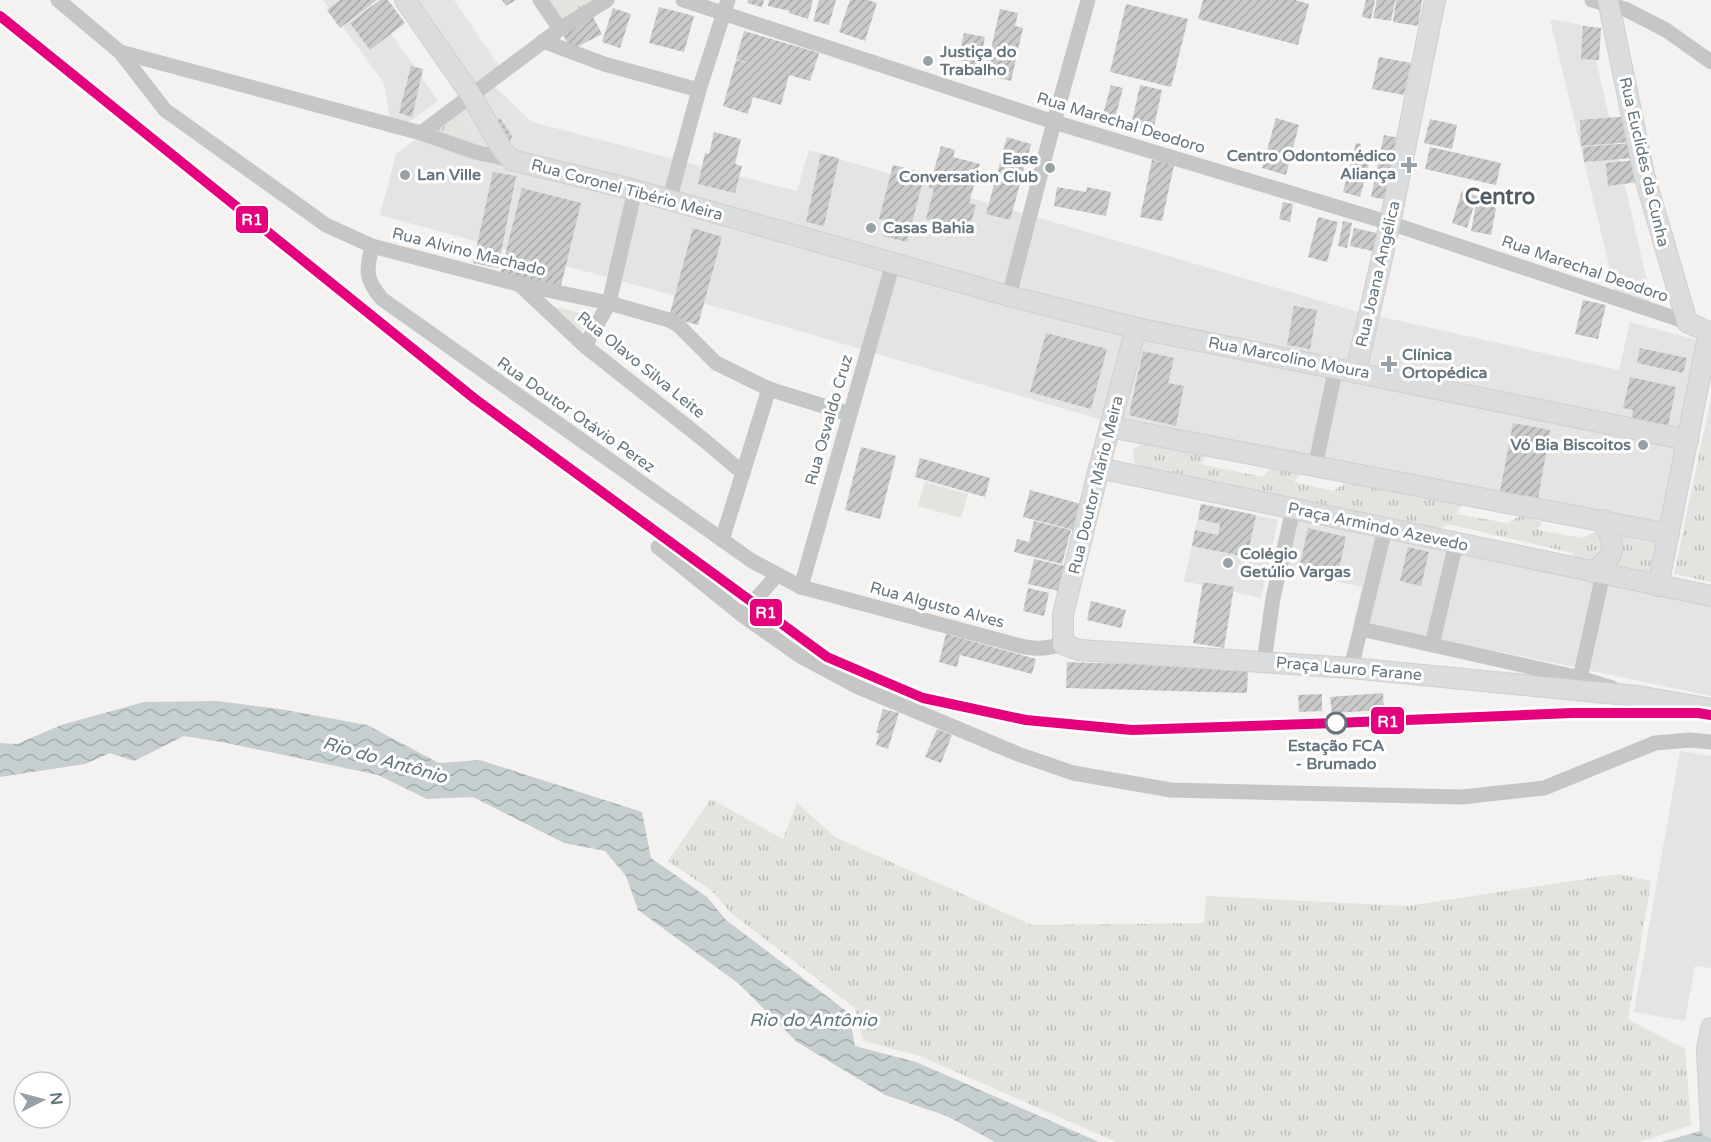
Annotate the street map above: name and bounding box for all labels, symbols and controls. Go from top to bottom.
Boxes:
place label: Justiça do Trabalho [939,42,1017,80]
marker: Justiça do Trabalho [921,54,935,68]
street label: Rua Euclides da Cunha [1615,75,1673,249]
street label: Rua Marechal Deodoro [1034,88,1208,158]
place label: Centro Odontomédico Aliança [1227,146,1396,184]
place label: Ease Conversation Club [899,149,1038,187]
street label: Rua Coronel Tibério Meira [529,155,725,225]
marker: Centro Odontomédico Aliança [1400,156,1418,174]
marker: Ease Conversation Club [1043,161,1057,175]
place label: Lan Ville [417,165,481,185]
marker: Lan Ville [398,168,412,182]
district label: Centro [1465,184,1535,210]
street label: Rua Joana Angélica [1351,199,1405,349]
line badge: R1 [235,205,269,234]
text: R1 [241,210,263,230]
place label: Casas Bahia [883,218,974,238]
marker: Casas Bahia [864,221,878,235]
street label: Rua Alvino Machado [390,223,548,281]
street label: Rua Marechal Deodoro [1499,231,1671,307]
street label: Rua Olavo Silva Leite [573,307,709,423]
street label: Rua Marcolino Moura [1206,333,1372,383]
place label: Clínica Ortopédica [1402,345,1487,383]
street label: Rua Osvaldo Cruz [801,352,857,488]
street label: Rua Doutor Otávio Perez [493,353,659,477]
marker: Clínica Ortopédica [1380,355,1398,373]
street label: Rua Doutor Mário Meira [1064,394,1128,576]
place label: Vó Bia Biscoitos [1511,435,1631,455]
marker: Vó Bia Biscoitos [1636,438,1650,452]
street label: Praça Armindo Azevedo [1286,498,1470,556]
place label: Colégio Getúlio Vargas [1240,544,1351,582]
marker: Colégio Getúlio Vargas [1221,556,1235,570]
street label: Rua Algusto Alves [868,577,1006,633]
line badge: R1 [749,598,783,627]
text: R1 [755,603,777,623]
street label: Praça Lauro Farane [1275,653,1423,685]
line badge: R1 [1370,706,1405,735]
marker: Estação FCA - Brumado [1325,712,1347,734]
text: R1 [1377,712,1399,732]
water label: Rio do Antônio [320,732,451,789]
place label: Estação FCA - Brumado [1288,736,1384,774]
water label: Rio do Antônio [749,1009,878,1031]
north arrow [12,1070,72,1130]
text: N [45,1091,67,1106]

